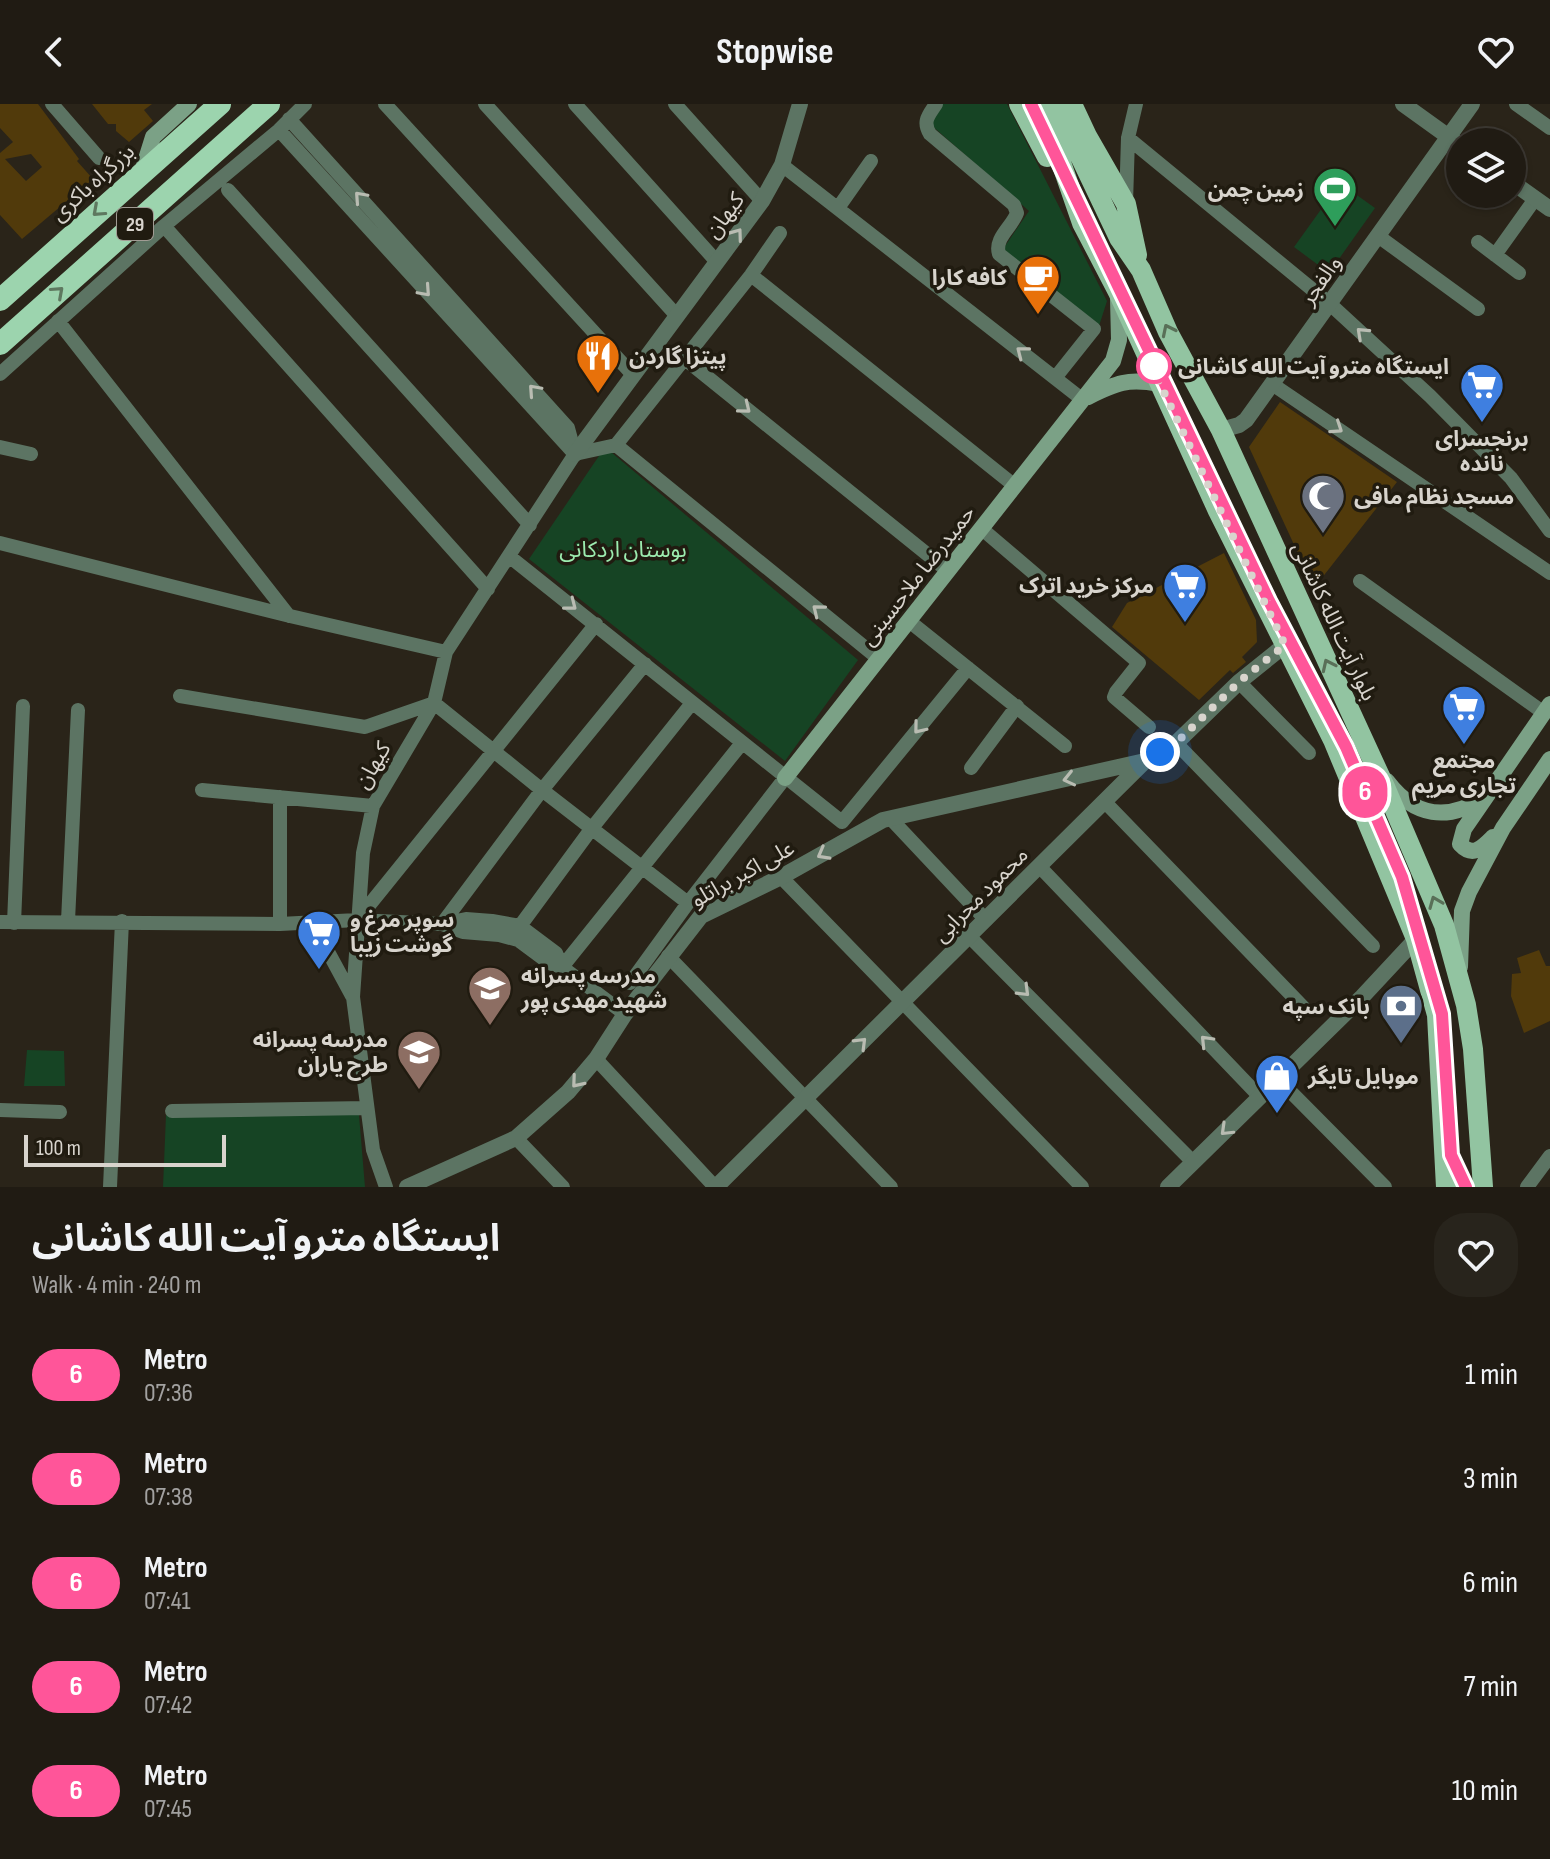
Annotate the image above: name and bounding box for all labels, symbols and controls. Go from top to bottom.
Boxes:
icon: back [32,30,76,74]
icon: heart [1474,30,1518,74]
text: Stopwise [716,31,834,74]
map controls [1446,128,1526,208]
button: layers [1446,128,1526,208]
street label: بزرگراه باکری [46,138,141,228]
sports icon: زمین چمن [1311,165,1359,228]
place label: زمین چمن [1208,177,1304,204]
street label: کیهان [700,187,751,244]
one-way arrow [355,192,370,207]
one-way arrow [93,201,108,215]
road number: 29 [117,208,153,240]
one-way arrow [728,228,742,243]
street label: والفجر [1294,251,1348,312]
cafe icon: کافه کارا [1014,253,1062,316]
place label: کافه کارا [932,265,1008,292]
one-way arrow [416,281,430,296]
one-way arrow [49,287,64,301]
one-way arrow [1162,323,1178,338]
one-way arrow [1357,328,1371,343]
restaurant icon: پیتزا گاردن [574,332,622,395]
place label: پیتزا گاردن [629,344,727,371]
one-way arrow [1017,347,1031,362]
marker: ایستگاه مترو آیت الله کاشانی [1137,349,1171,383]
place label: ایستگاه مترو آیت الله کاشانی [1178,354,1449,381]
supermarket icon: برنجسرای نانده [1458,361,1506,424]
one-way arrow [530,385,544,400]
one-way arrow [736,398,750,413]
one-way arrow [1328,418,1342,433]
place label: برنجسرای نانده [1435,426,1529,478]
mosque icon: مسجد نظام مافی [1299,472,1347,535]
place label: مسجد نظام مافی [1354,484,1514,513]
street label: حمیدرضا ملاحسینی [855,500,982,652]
park label: بوستان اردکانی [559,537,687,564]
street label: بلوار آیت الله کاشانی [1285,538,1382,705]
supermarket icon: مرکز خرید اترک [1161,561,1209,624]
place label: مرکز خرید اترک [1019,573,1154,600]
one-way arrow [562,595,577,609]
one-way arrow [813,605,827,620]
one-way arrow [1322,659,1338,673]
supermarket icon: مجتمع تجاری مریم [1440,683,1488,746]
one-way arrow [914,719,929,733]
your location [1140,732,1180,772]
street label: کیهان [349,737,398,794]
place label: مجتمع تجاری مریم [1412,748,1516,802]
line badge: 6 [1339,766,1391,818]
one-way arrow [1063,770,1076,787]
text: 6 [1358,775,1372,808]
street label: علی اکبر براتلو [686,835,799,914]
street label: محمود محرابی [928,842,1034,948]
one-way arrow [817,844,831,860]
one-way arrow [1428,896,1444,910]
place label: سوپر مرغ و گوشت زیبا [350,907,454,959]
supermarket icon: سوپر مرغ و گوشت زیبا [295,908,343,971]
place label: مدرسه پسرانه شهید مهدی پور [520,963,667,1015]
school or university icon: مدرسه پسرانه شهید مهدی پور [466,964,514,1027]
one-way arrow [1014,982,1029,996]
bank icon: بانک سپه [1377,982,1425,1045]
place label: بانک سپه [1283,994,1370,1021]
place label: مدرسه پسرانه طرح یاران [253,1027,388,1081]
school or university icon: مدرسه پسرانه طرح یاران [395,1028,443,1091]
one-way arrow [1200,1036,1215,1050]
one-way arrow [852,1038,866,1052]
shop icon: موبایل تایگر [1253,1052,1301,1115]
place label: موبایل تایگر [1307,1064,1419,1091]
one-way arrow [572,1073,587,1087]
one-way arrow [1221,1121,1235,1135]
scale bar [24,1131,226,1167]
text: 100 m [36,1135,81,1162]
button: heart [1434,1213,1518,1297]
text: ایستگاه مترو آیت الله کاشانی [32,1217,500,1262]
text: Walk · 4 min · 240 m [32,1270,201,1301]
text: Metro [144,1342,208,1378]
text: 1 min [1465,1357,1518,1393]
text: 6 [69,1358,83,1391]
text: 07:36 [144,1378,193,1409]
text: Metro [144,1446,208,1482]
text: 3 min [1463,1461,1518,1497]
text: 6 [69,1462,83,1495]
text: 07:38 [144,1482,193,1513]
text: Metro [144,1550,208,1586]
text: 6 min [1462,1565,1518,1601]
text: 6 [69,1566,83,1599]
text: 07:41 [144,1586,191,1617]
text: Metro [144,1654,208,1690]
text: 7 min [1464,1669,1518,1705]
text: 6 [69,1670,83,1703]
text: 07:42 [144,1690,192,1721]
text: Metro [144,1758,208,1794]
text: 10 min [1452,1773,1518,1809]
text: 6 [69,1774,83,1807]
text: 07:45 [144,1794,192,1825]

